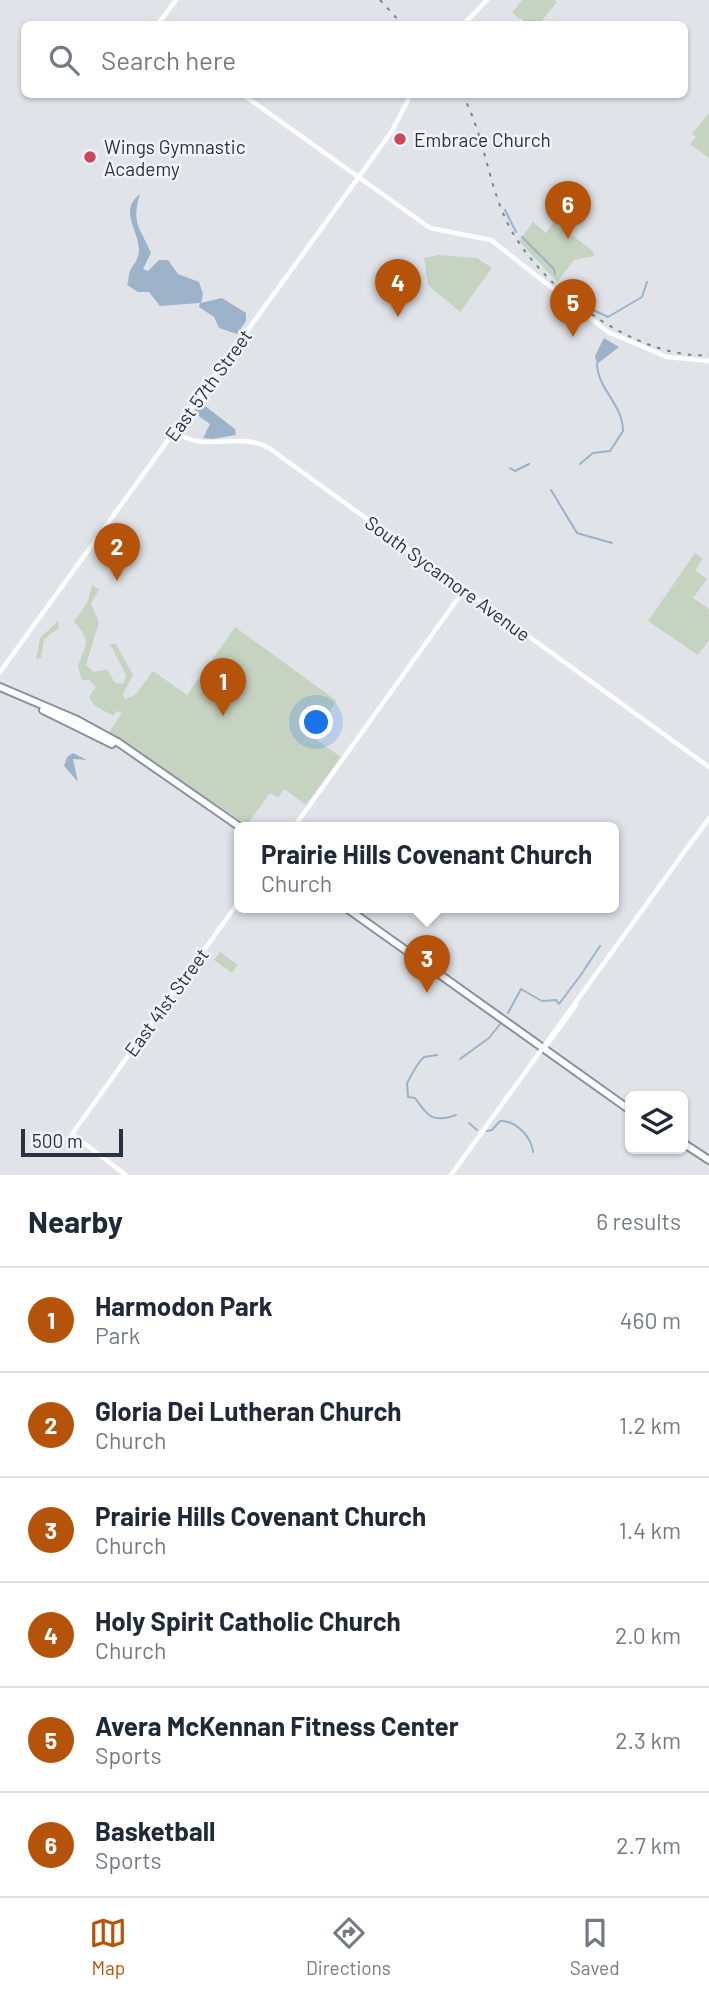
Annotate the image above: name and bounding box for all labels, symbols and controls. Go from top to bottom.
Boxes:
search box [21,21,688,98]
icon: search [45,41,83,79]
text: Search here [101,44,236,75]
place label: Embrace Church [414,128,551,151]
marker: Embrace Church [392,131,408,147]
place label: Wings Gymnastic Academy [104,135,246,180]
marker: Wings Gymnastic Academy [82,149,98,165]
pin: 6 [545,181,591,239]
pin: 4 [375,259,421,317]
pin: 5 [550,279,596,337]
street label: East 57th Street [160,325,256,445]
street label: South Sycamore Avenue [361,510,535,646]
pin: 2 [94,523,140,581]
pin: 1 [200,658,246,716]
your location [299,705,333,739]
popup [234,822,619,913]
text: Prairie Hills Covenant Church [261,838,592,869]
text: Church [261,869,332,897]
pin: 3 [404,935,450,993]
street label: East 41st Street [119,943,213,1061]
map controls [625,1091,688,1154]
button: layers [625,1091,688,1154]
scale bar [21,1126,122,1158]
text: 500 m [32,1129,83,1152]
text: Nearby [28,1203,123,1239]
text: 6 results [596,1207,681,1235]
text: Harmodon Park [95,1290,273,1321]
text: 1 [47,1306,55,1334]
text: 460 m [620,1306,681,1334]
text: Park [95,1321,140,1349]
text: Gloria Dei Lutheran Church [95,1395,402,1426]
text: 2 [45,1411,57,1439]
text: 1.2 km [619,1411,681,1439]
text: Church [95,1426,166,1454]
text: Prairie Hills Covenant Church [95,1500,426,1531]
text: 3 [45,1516,57,1544]
text: 1.4 km [619,1516,681,1544]
text: Church [95,1531,166,1559]
text: Holy Spirit Catholic Church [95,1605,401,1636]
text: 4 [44,1621,58,1649]
text: 2.0 km [615,1621,681,1649]
text: Church [95,1636,166,1664]
text: Avera McKennan Fitness Center [95,1710,459,1741]
text: 5 [45,1726,57,1754]
text: 2.3 km [615,1726,681,1754]
text: Sports [95,1741,162,1769]
text: Basketball [95,1815,215,1846]
text: 6 [45,1831,57,1859]
text: 2.7 km [616,1831,681,1859]
text: Sports [95,1846,162,1874]
tab: Map [89,1914,127,1979]
tab: Directions [306,1914,391,1979]
tab: Saved [570,1914,620,1979]

